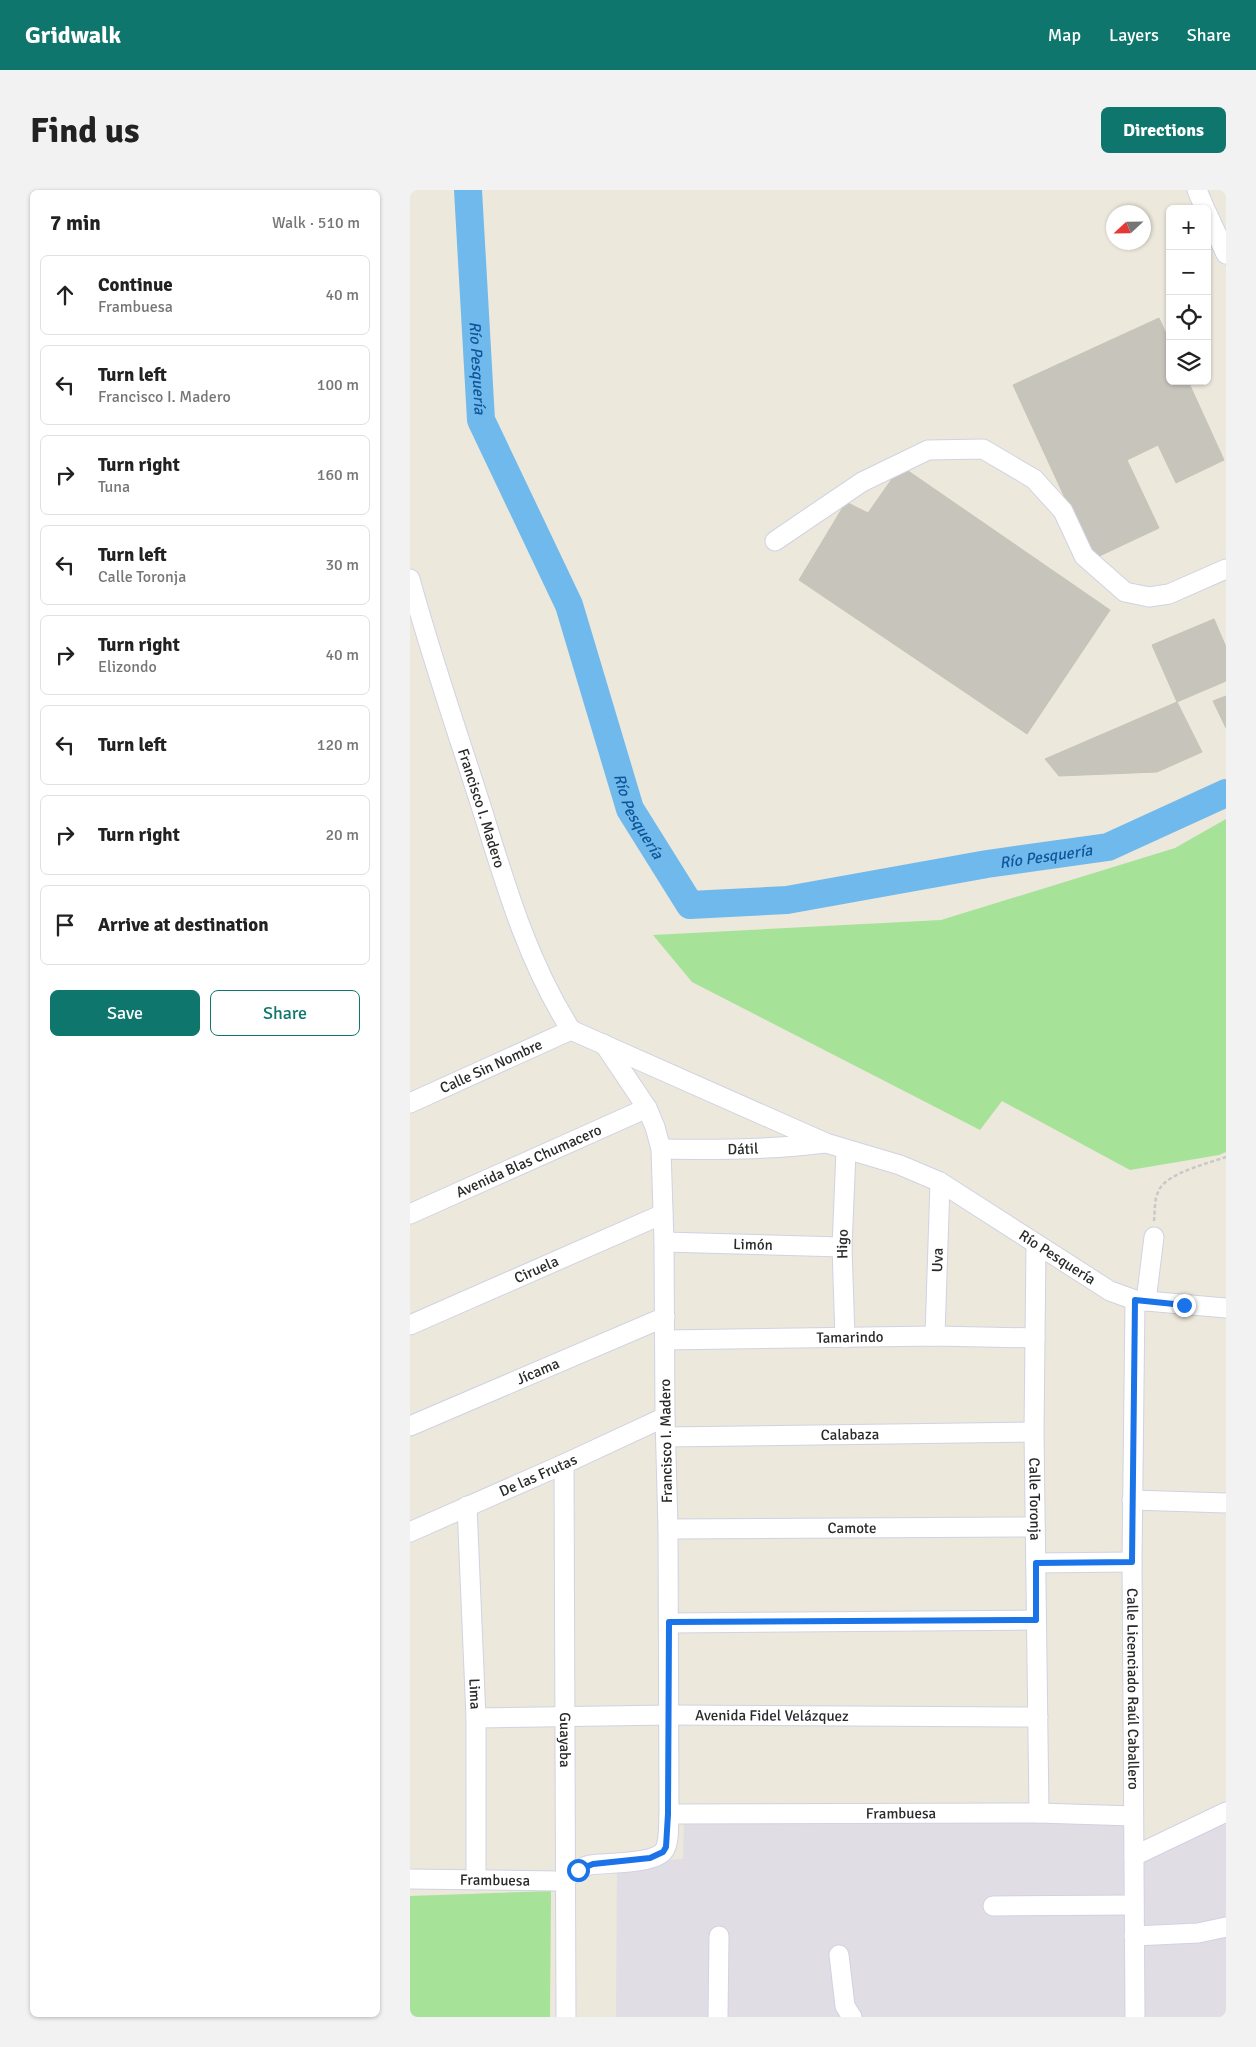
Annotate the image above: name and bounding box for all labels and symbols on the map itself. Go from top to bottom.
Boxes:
north arrow [1106,205,1151,250]
water label: Río Pesquería [464,321,490,416]
street label: Francisco I. Madero [454,746,509,870]
water label: Río Pesquería [609,771,668,863]
water label: Río Pesquería [998,840,1094,873]
street label: Calle Sin Nombre [437,1035,545,1097]
street label: Avenida Blas Chumacero [453,1120,605,1201]
street label: Dátil [727,1139,759,1158]
street label: Río Pesquería [1016,1226,1099,1288]
street label: Higo [833,1229,852,1259]
street label: Limón [733,1235,773,1254]
street label: Uva [928,1248,947,1273]
street label: Ciruela [512,1252,561,1287]
route end [1173,1294,1196,1317]
street label: Tamarindo [816,1328,884,1347]
street label: Jícama [514,1354,562,1389]
street label: Francisco I. Madero [656,1378,676,1503]
street label: Calabaza [821,1425,879,1444]
street label: De las Frutas [496,1450,580,1500]
street label: Calle Toronja [1025,1457,1044,1541]
street label: Camote [828,1519,876,1537]
street label: Calle Licenciado Raúl Caballero [1123,1588,1143,1790]
street label: Lima [465,1678,485,1710]
street label: Avenida Fidel Velázquez [695,1706,849,1725]
street label: Guayaba [556,1712,574,1768]
street label: Frambuesa [866,1804,936,1822]
route start [567,1859,590,1882]
street label: Frambuesa [460,1871,530,1890]

